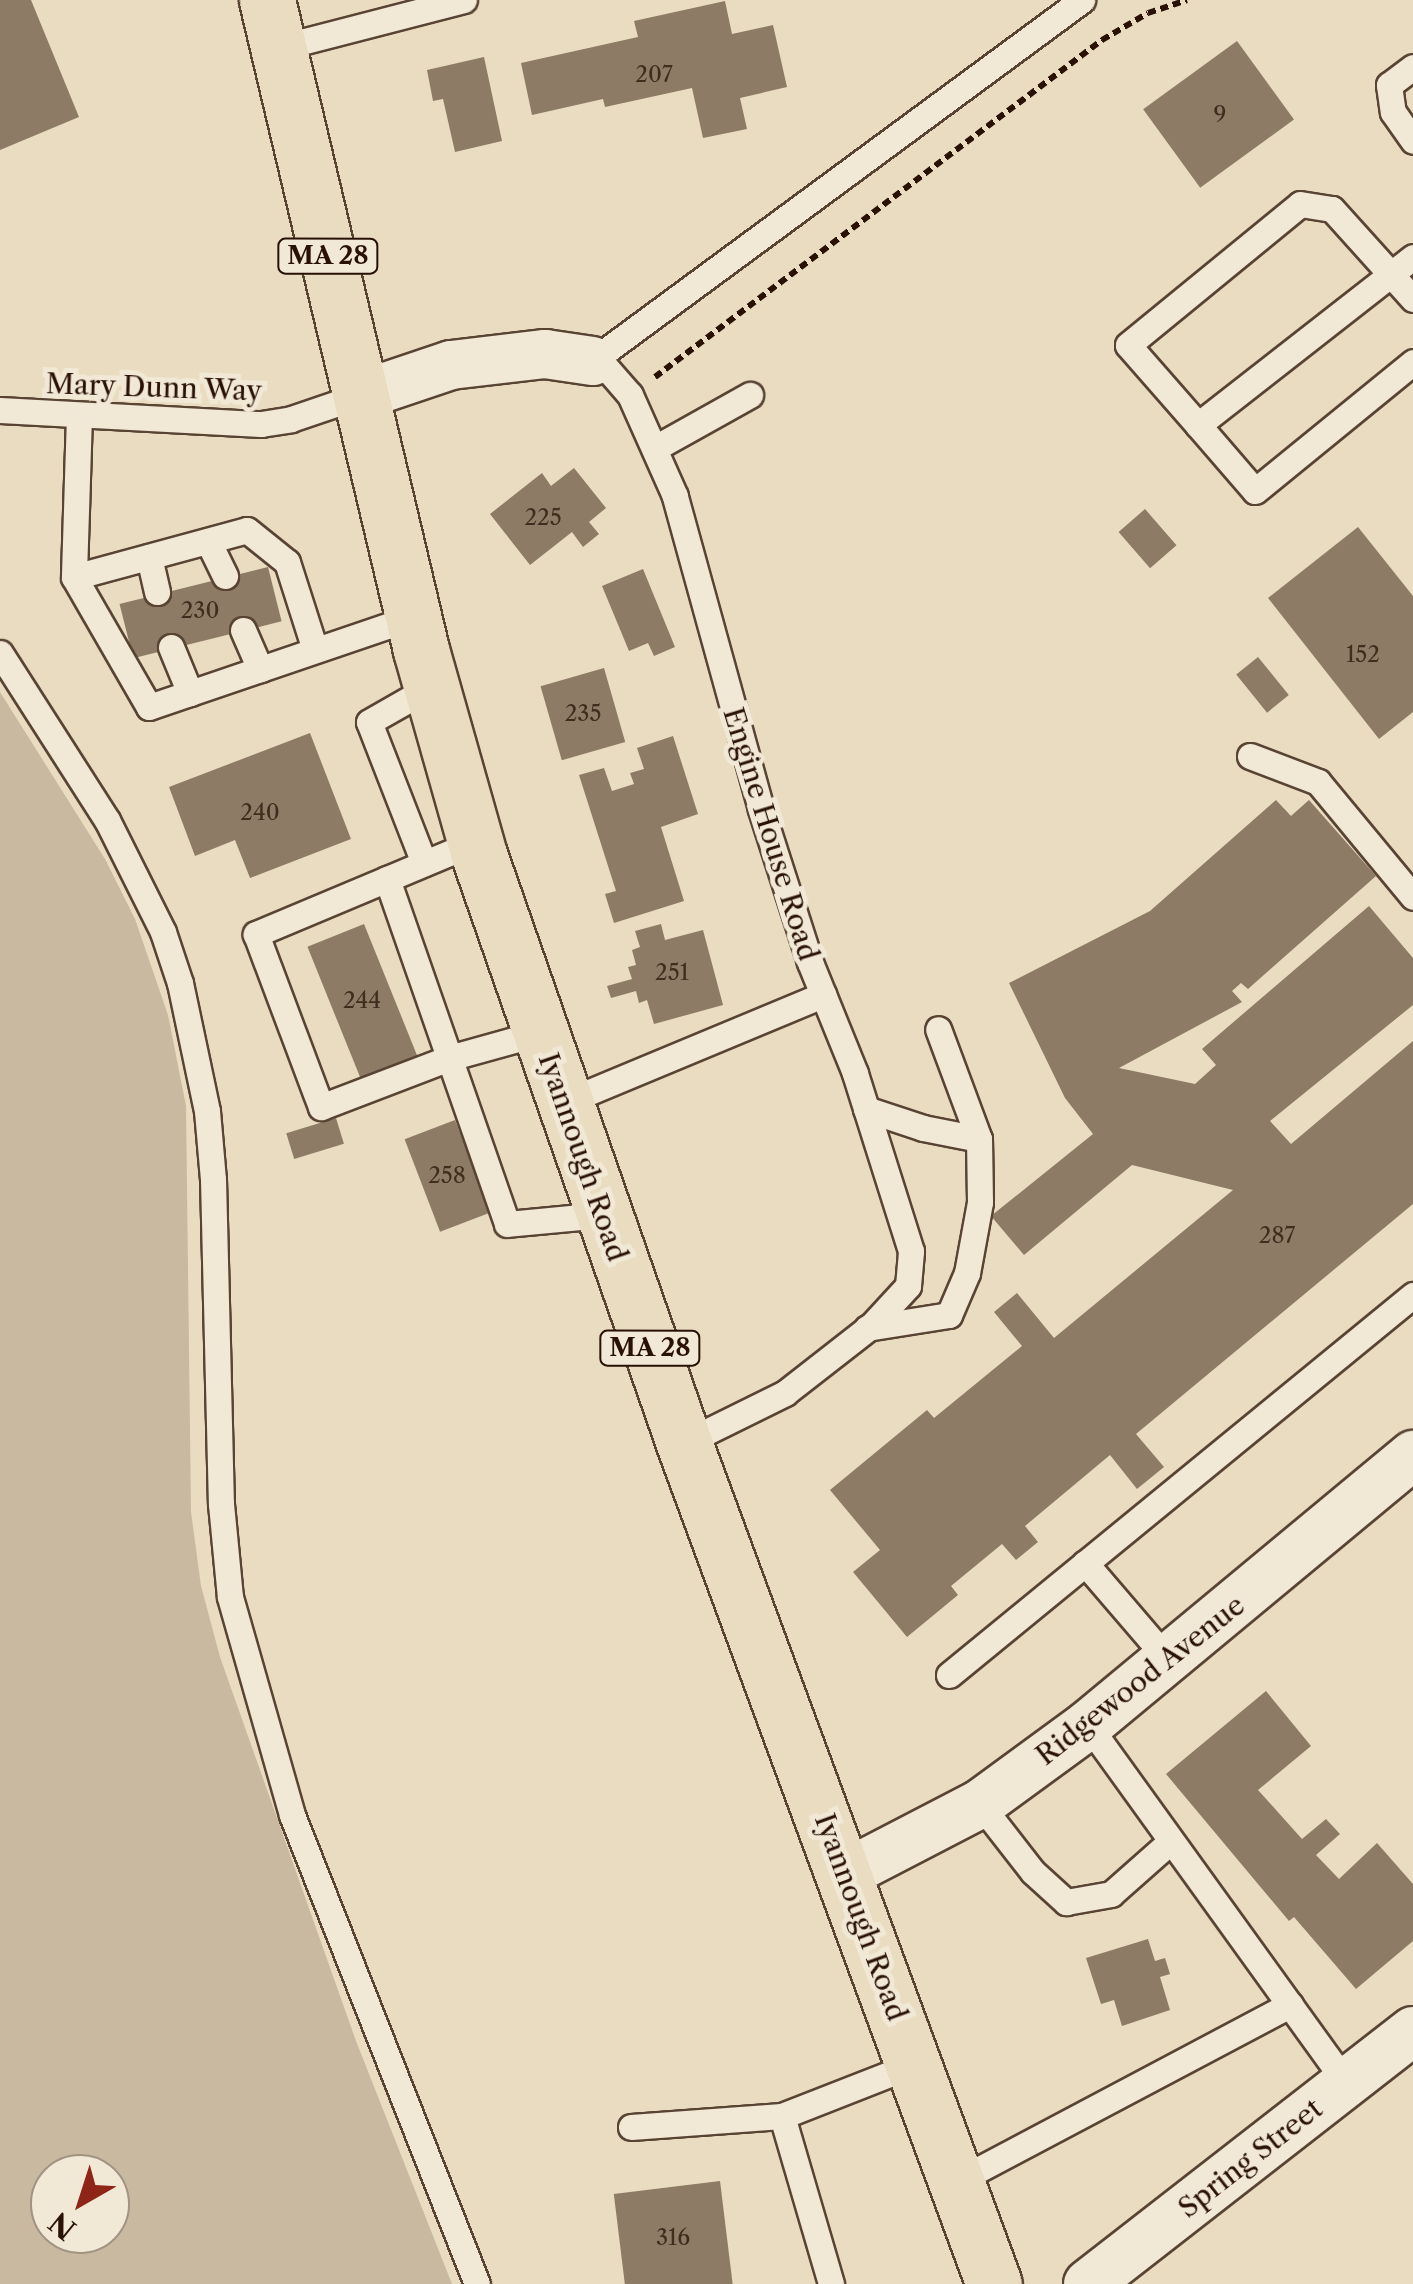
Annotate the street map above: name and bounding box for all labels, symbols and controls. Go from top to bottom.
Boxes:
house number: 207 [635,62,673,88]
house number: 9 [1214,102,1226,128]
road number: MA 28 [276,236,380,276]
street label: Mary Dunn Way [45,366,263,408]
house number: 225 [524,505,562,531]
house number: 230 [181,598,219,624]
house number: 152 [1346,642,1380,668]
house number: 235 [565,701,601,727]
street label: Engine House Road [716,703,826,965]
house number: 240 [240,800,280,826]
house number: 251 [655,960,689,986]
house number: 244 [343,988,381,1014]
street label: Iyannough Road [532,1048,634,1266]
house number: 258 [428,1163,466,1189]
house number: 287 [1259,1223,1295,1249]
road number: MA 28 [598,1328,702,1368]
street label: Ridgewood Avenue [1028,1588,1252,1772]
street label: Iyannough Road [808,1809,914,2025]
street label: Spring Street [1171,2091,1329,2225]
north arrow [30,2154,130,2254]
text: N [42,2205,83,2247]
house number: 316 [656,2225,690,2251]

